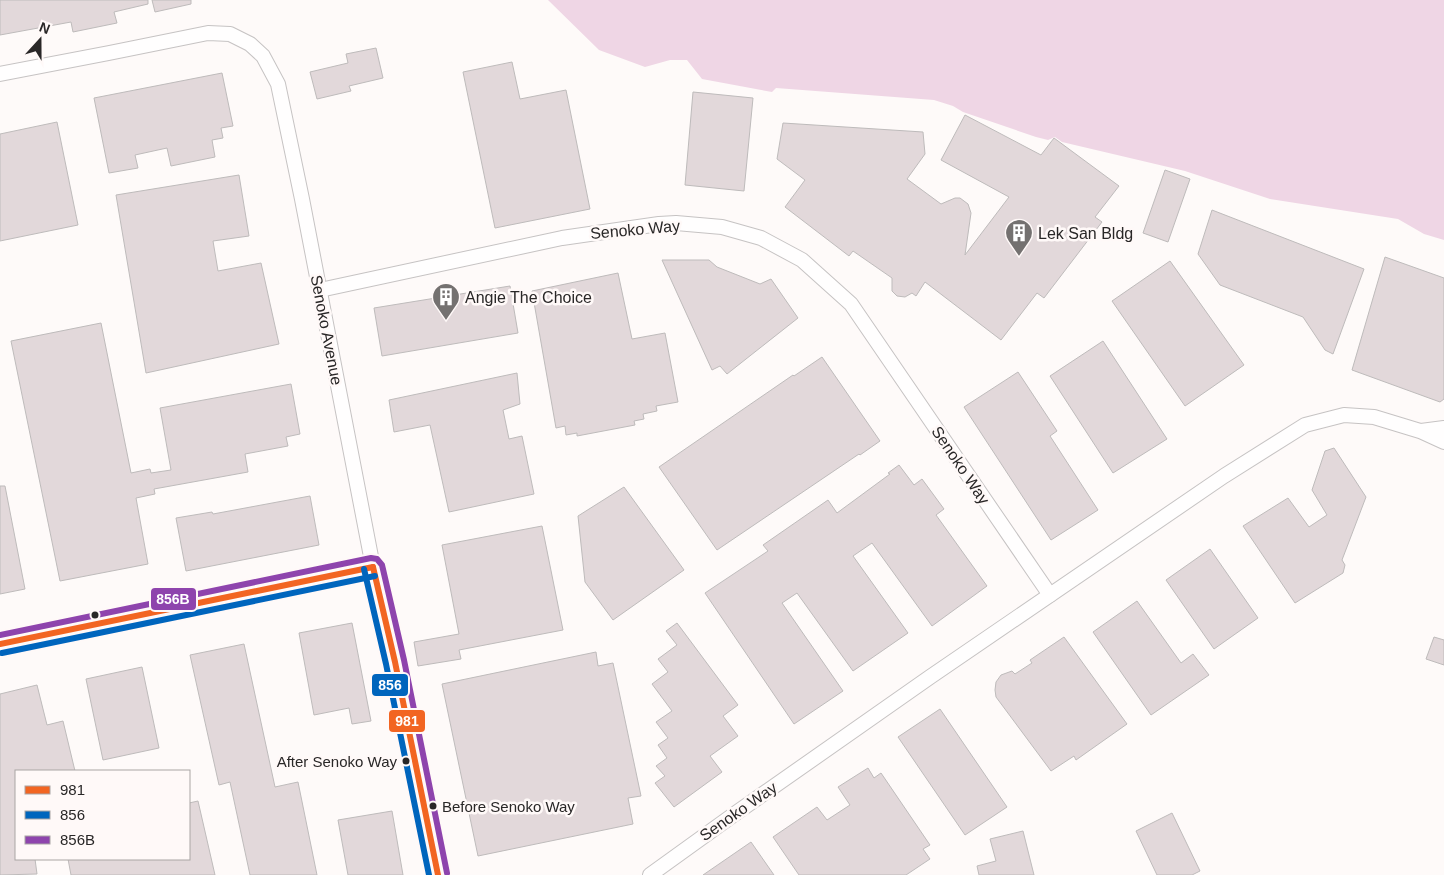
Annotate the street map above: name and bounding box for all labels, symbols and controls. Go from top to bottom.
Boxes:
north arrow [15,15,65,65]
text: N [37,19,52,37]
street label: Senoko Way [589,217,681,242]
building icon: Lek San Bldg [1004,218,1034,257]
place label: Lek San Bldg [1038,225,1133,242]
street label: Senoko Avenue [307,274,346,387]
building icon: Angie The Choice [431,282,461,321]
place label: Angie The Choice [465,289,592,306]
street label: Senoko Way [928,423,993,507]
line badge: 856B [150,587,197,611]
text: 856B [156,591,190,607]
unlabelled marker [90,610,100,620]
line badge: 856 [371,673,409,697]
text: 856 [378,677,402,693]
line badge: 981 [388,709,426,733]
text: 981 [395,713,419,729]
place label: After Senoko Way [277,753,397,770]
marker: After Senoko Way [401,756,411,766]
legend [15,770,190,860]
street label: Senoko Way [696,779,780,844]
text: 981 [60,781,85,798]
place label: Before Senoko Way [442,798,575,815]
marker: Before Senoko Way [428,801,438,811]
text: 856 [60,806,85,823]
text: 856B [60,831,95,848]

